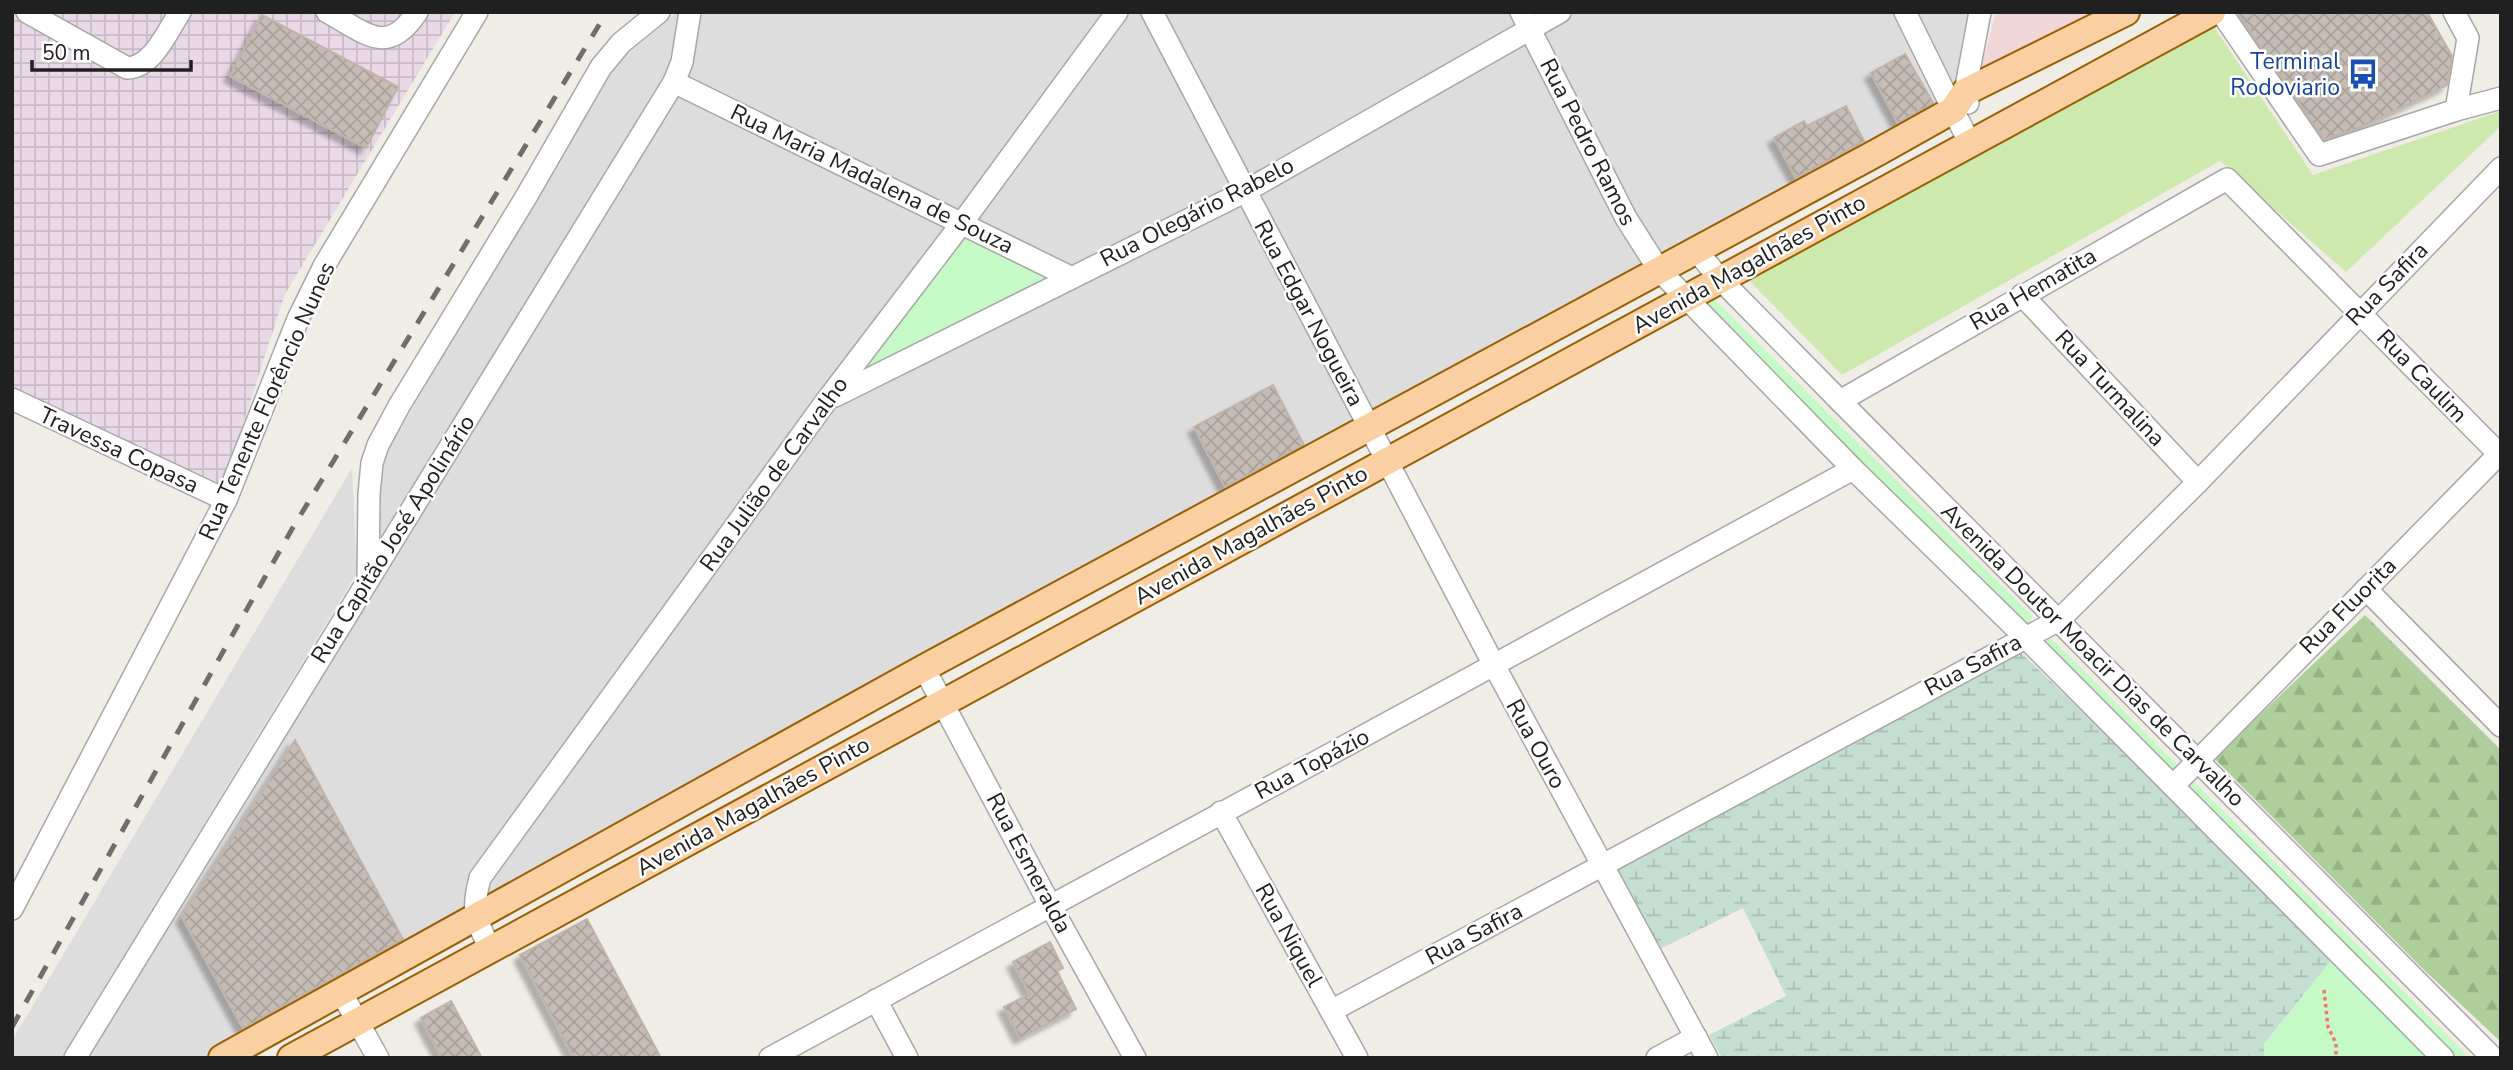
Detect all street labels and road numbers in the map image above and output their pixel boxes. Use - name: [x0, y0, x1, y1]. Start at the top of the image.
- street label: Rua Pedro Ramos: [1532, 53, 1644, 231]
- street label: Rua Maria Madalena de Souza: [725, 97, 1019, 261]
- street label: Rua Olegário Rabelo: [1095, 150, 1299, 274]
- street label: Avenida Magalhães Pinto: [1627, 187, 1871, 341]
- street label: Rua Edgar Nogueira: [1247, 214, 1371, 412]
- street label: Rua Safira: [2339, 235, 2435, 333]
- street label: Rua Hematita: [1964, 240, 2102, 338]
- street label: Rua Tenente Florêncio Nunes: [192, 257, 342, 545]
- street label: Rua Turmalina: [2048, 323, 2172, 453]
- street label: Rua Caulim: [2370, 323, 2474, 429]
- street label: Rua Julião de Carvalho: [693, 370, 855, 578]
- street label: Travessa Copasa: [34, 399, 204, 501]
- street label: Rua Capitão José Apolinário: [304, 409, 482, 669]
- street label: Avenida Magalhães Pinto: [1129, 458, 1373, 612]
- street label: Avenida Doutor Moacir Dias de Carvalho: [1934, 496, 2252, 814]
- street label: Rua Fluorita: [2293, 551, 2403, 661]
- street label: Rua Safira: [1919, 626, 2027, 704]
- street label: Rua Ouro: [1499, 694, 1573, 794]
- street label: Rua Topázio: [1249, 721, 1375, 807]
- street label: Avenida Magalhães Pinto: [631, 729, 875, 883]
- street label: Rua Esmeralda: [979, 787, 1079, 939]
- street label: Rua Niquel: [1248, 878, 1330, 993]
- street label: Rua Safira: [1420, 895, 1528, 973]

